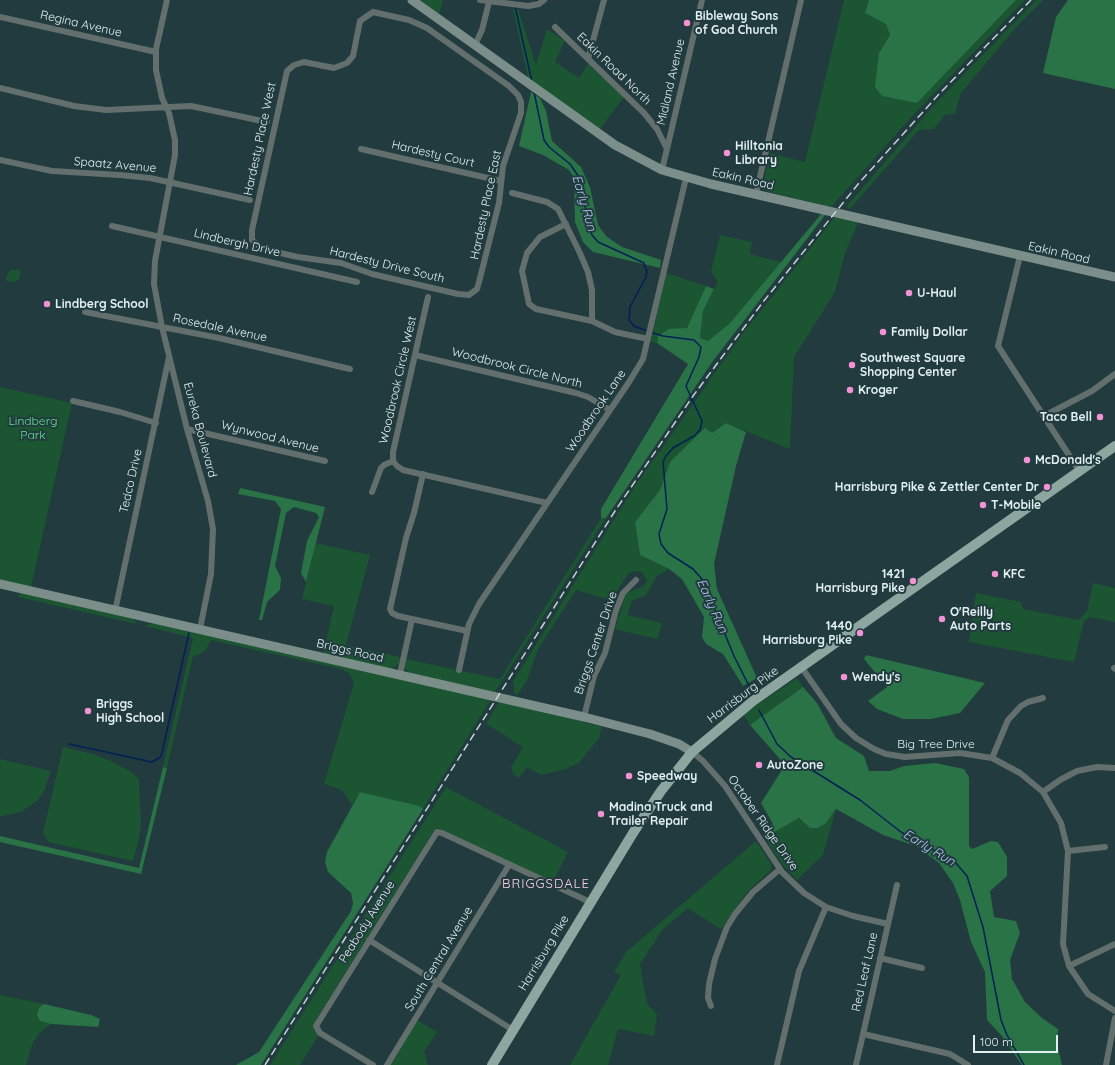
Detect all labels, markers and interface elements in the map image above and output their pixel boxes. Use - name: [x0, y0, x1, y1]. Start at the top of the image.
- street label: Regina Avenue: [39, 8, 123, 40]
- place label: Bibleway Sons of God Church: [695, 9, 778, 37]
- marker: Bibleway Sons of God Church: [682, 18, 692, 28]
- street label: Eakin Road North: [574, 30, 654, 108]
- street label: Midland Avenue: [654, 37, 688, 127]
- street label: Hardesty Place West: [241, 81, 279, 197]
- street label: Hardesty Court: [390, 137, 476, 171]
- place label: Hilltonia Library: [735, 139, 783, 167]
- marker: Hilltonia Library: [722, 148, 732, 158]
- street label: Hardesty Place East: [467, 149, 505, 261]
- street label: Spaatz Avenue: [73, 154, 157, 176]
- street label: Eakin Road: [711, 165, 775, 193]
- water label: Early Run: [569, 173, 599, 233]
- street label: Lindbergh Drive: [192, 226, 282, 260]
- street label: Eakin Road: [1027, 239, 1091, 267]
- street label: Hardesty Drive South: [328, 244, 446, 286]
- place label: U-Haul: [917, 286, 957, 300]
- marker: U-Haul: [904, 288, 914, 298]
- place label: Lindberg School: [55, 297, 149, 311]
- marker: Lindberg School: [42, 299, 52, 309]
- street label: Rosedale Avenue: [172, 311, 268, 345]
- street label: Woodbrook Circle West: [376, 315, 420, 445]
- place label: Family Dollar: [891, 325, 968, 339]
- marker: Family Dollar: [878, 327, 888, 337]
- street label: Woodbrook Circle North: [450, 345, 584, 391]
- place label: Southwest Square Shopping Center: [860, 351, 965, 379]
- marker: Southwest Square Shopping Center: [847, 360, 857, 370]
- street label: Woodbrook Lane: [563, 367, 629, 455]
- street label: Eureka Boulevard: [180, 381, 220, 479]
- place label: Kroger: [858, 383, 898, 397]
- marker: Kroger: [845, 385, 855, 395]
- place label: Taco Bell: [1040, 410, 1092, 424]
- marker: Taco Bell: [1095, 412, 1105, 422]
- park label: Lindberg Park: [8, 414, 58, 442]
- street label: Wynwood Avenue: [220, 418, 320, 456]
- street label: Tedco Drive: [117, 447, 145, 515]
- place label: McDonald's: [1035, 453, 1101, 467]
- marker: McDonald's: [1022, 455, 1032, 465]
- place label: Harrisburg Pike & Zettler Center Dr: [835, 480, 1039, 494]
- marker: Harrisburg Pike & Zettler Center Dr: [1042, 482, 1052, 492]
- place label: T-Mobile: [991, 498, 1041, 512]
- marker: T-Mobile: [978, 500, 988, 510]
- place label: 1421 Harrisburg Pike: [815, 567, 905, 595]
- place label: KFC: [1003, 567, 1025, 581]
- marker: KFC: [990, 569, 1000, 579]
- marker: 1421 Harrisburg Pike: [908, 576, 918, 586]
- water label: Early Run: [693, 577, 731, 635]
- street label: Briggs Center Drive: [572, 590, 620, 696]
- place label: O'Reilly Auto Parts: [950, 605, 1011, 633]
- marker: O'Reilly Auto Parts: [937, 614, 947, 624]
- place label: 1440 Harrisburg Pike: [762, 619, 852, 647]
- marker: 1440 Harrisburg Pike: [855, 628, 865, 638]
- street label: Briggs Road: [315, 636, 385, 666]
- street label: Harrisburg Pike: [705, 664, 781, 726]
- place label: Wendy's: [852, 670, 900, 684]
- marker: Wendy's: [839, 672, 849, 682]
- place label: Briggs High School: [96, 697, 164, 725]
- marker: Briggs High School: [83, 706, 93, 716]
- street label: Big Tree Drive: [897, 737, 975, 751]
- place label: AutoZone: [767, 758, 823, 772]
- marker: AutoZone: [754, 760, 764, 770]
- place label: Speedway: [637, 769, 697, 783]
- marker: Speedway: [624, 771, 634, 781]
- street label: October Ridge Drive: [725, 773, 801, 873]
- place label: Madina Truck and Trailer Repair: [609, 800, 712, 828]
- marker: Madina Truck and Trailer Repair: [596, 809, 606, 819]
- water label: Early Run: [900, 827, 958, 869]
- district label: BRIGGSDALE: [502, 876, 590, 892]
- street label: Peabody Avenue: [336, 878, 398, 966]
- street label: South Central Avenue: [402, 904, 476, 1014]
- street label: Harrisburg Pike: [516, 913, 572, 993]
- street label: Red Leaf Lane: [849, 931, 881, 1013]
- scale bar: [975, 1027, 1060, 1053]
- text: 100 m: [980, 1034, 1013, 1049]

